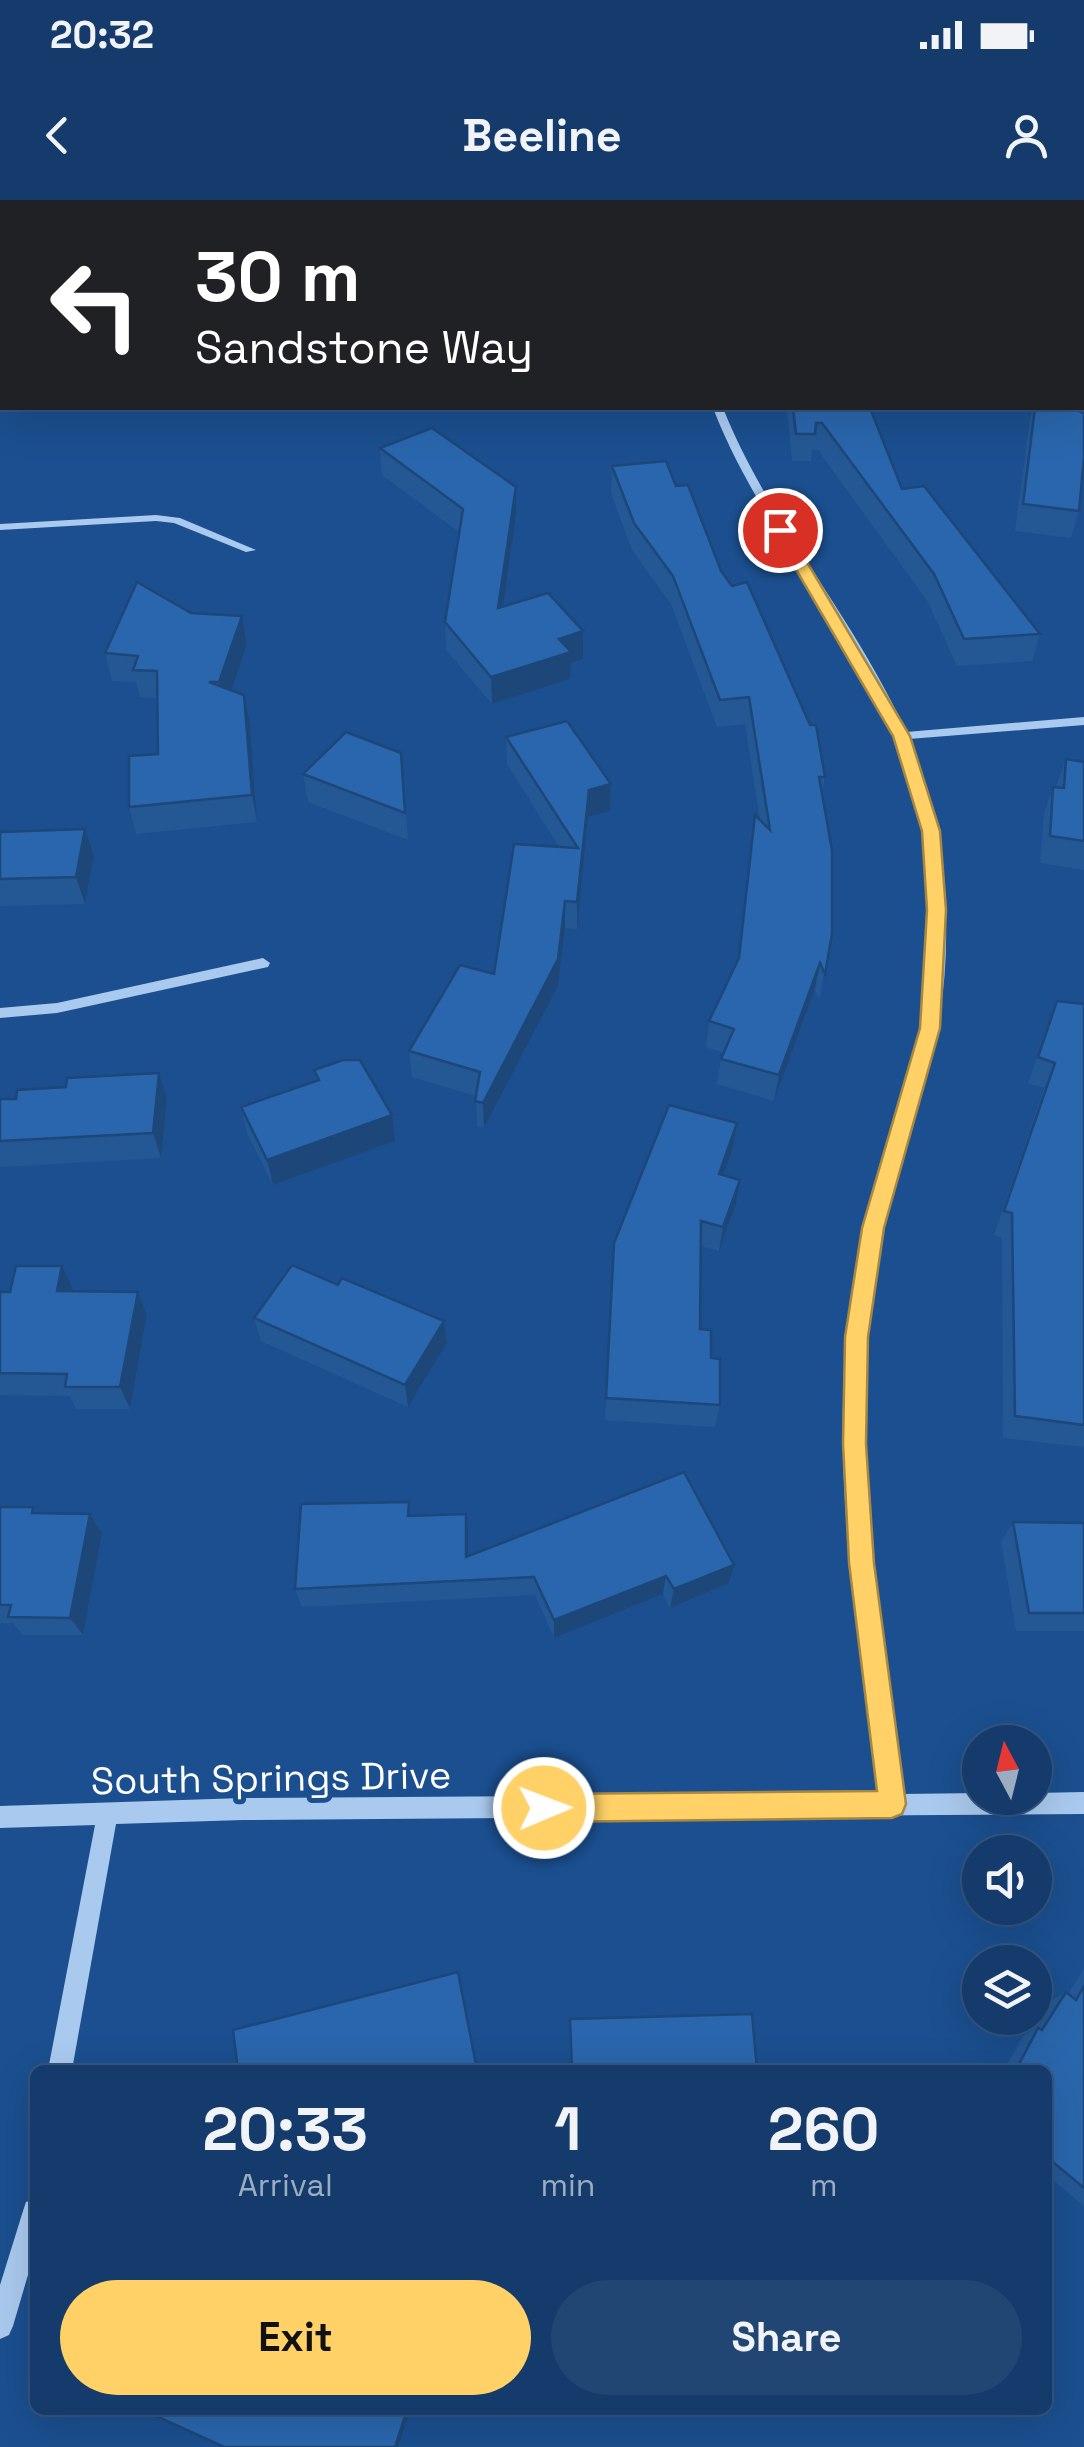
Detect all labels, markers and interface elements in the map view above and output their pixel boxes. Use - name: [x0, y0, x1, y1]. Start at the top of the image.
- text: 20:32: [50, 11, 154, 59]
- text: Beeline: [462, 107, 622, 164]
- icon: back: [30, 108, 85, 163]
- icon: person: [999, 108, 1054, 163]
- text: 30 m: [195, 232, 360, 321]
- icon: left: [30, 240, 160, 370]
- text: Sandstone Way: [195, 319, 533, 376]
- pin: [738, 488, 823, 573]
- icon: arrive: [753, 503, 808, 558]
- north arrow: [962, 1725, 1052, 1815]
- map controls: [962, 1725, 1052, 2035]
- street label: South Springs Drive: [90, 1751, 452, 1805]
- position arrow: [492, 1756, 596, 1860]
- button: sound: [962, 1835, 1052, 1925]
- button: layers: [962, 1945, 1052, 2035]
- text: 20:33: [203, 2091, 368, 2168]
- text: 1: [554, 2091, 581, 2168]
- text: 260: [768, 2091, 879, 2168]
- text: Arrival: [238, 2165, 333, 2205]
- text: min: [540, 2165, 595, 2205]
- text: m: [810, 2165, 837, 2205]
- button: Exit: [60, 2280, 531, 2395]
- button: Share: [551, 2280, 1022, 2395]

